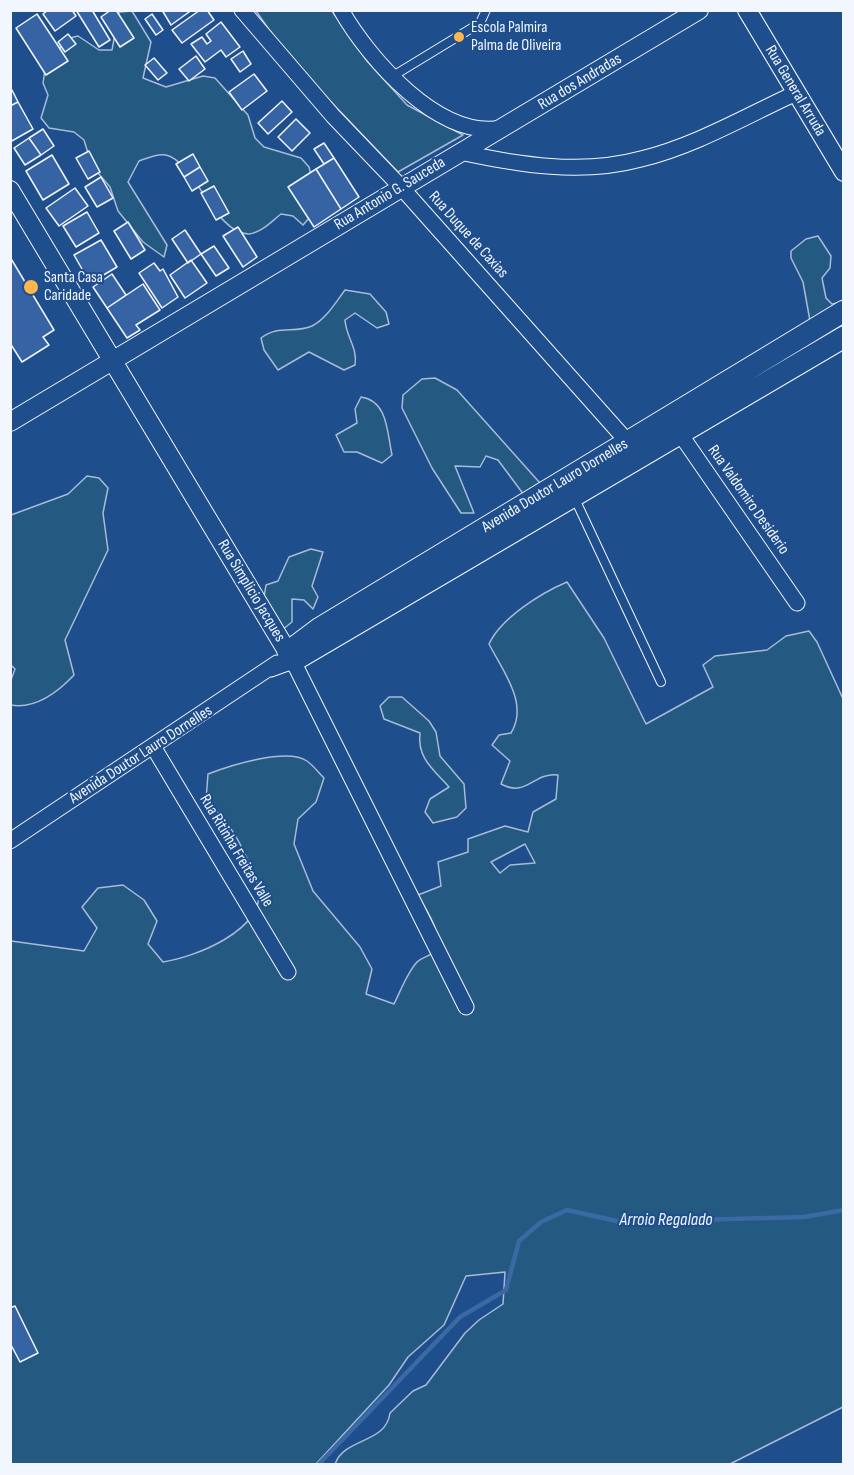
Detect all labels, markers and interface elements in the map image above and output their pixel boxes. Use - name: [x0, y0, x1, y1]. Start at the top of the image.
- place label: Escola Palmira Palma de Oliveira: [471, 18, 561, 56]
- marker: Escola Palmira Palma de Oliveira: [452, 30, 466, 44]
- street label: Rua General Arruda: [760, 42, 830, 140]
- street label: Rua dos Andradas: [535, 50, 625, 114]
- street label: Rua Antonio G. Sauceda: [331, 153, 449, 235]
- street label: Rua Duque de Caxias: [424, 188, 512, 282]
- place label: Santa Casa Caridade: [44, 268, 103, 306]
- marker: Santa Casa Caridade: [22, 278, 40, 296]
- street label: Avenida Doutor Lauro Dornelles: [479, 435, 631, 537]
- street label: Rua Valdomiro Desiderio: [703, 442, 793, 558]
- street label: Rua Simplicio Jacques: [213, 536, 289, 646]
- street label: Avenida Doutor Lauro Dornelles: [66, 702, 216, 808]
- street label: Rua Ritinha Freitas Valle: [195, 791, 277, 911]
- water label: Arroio Regalado: [619, 1209, 713, 1231]

